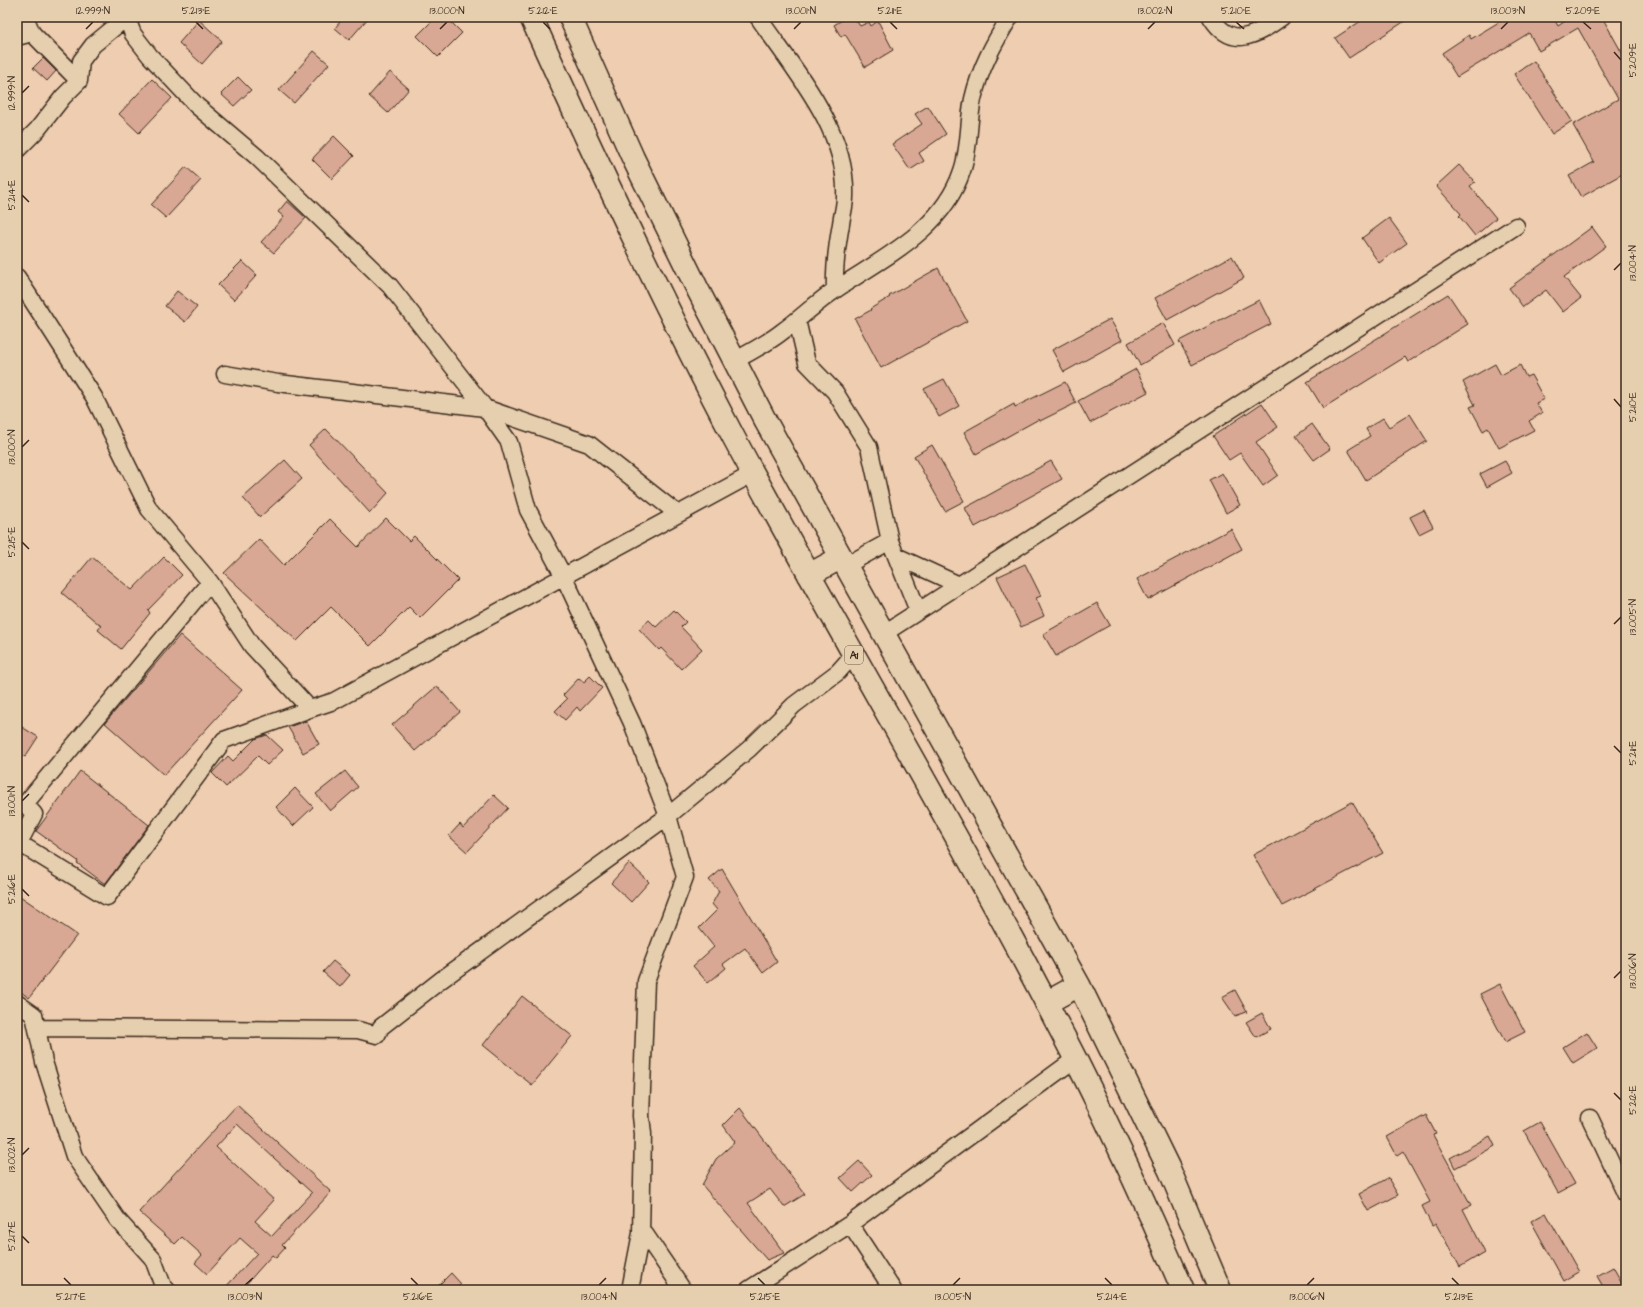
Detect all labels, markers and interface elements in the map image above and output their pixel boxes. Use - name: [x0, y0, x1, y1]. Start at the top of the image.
- text: 12.999°N: [76, 4, 110, 18]
- text: 5.213°E: [182, 4, 210, 18]
- text: 13.000°N: [429, 4, 465, 18]
- text: 5.212°E: [528, 4, 558, 18]
- text: 13.001°N: [786, 4, 816, 18]
- text: 5.211°E: [878, 4, 903, 18]
- text: 13.002°N: [1138, 4, 1172, 18]
- text: 5.210°E: [1221, 4, 1251, 18]
- text: 13.003°N: [1491, 4, 1525, 18]
- text: 5.209°E: [1566, 4, 1600, 18]
- text: 5.209°E: [1626, 43, 1640, 77]
- text: 12.999°N: [5, 76, 19, 110]
- text: 5.214°E: [5, 180, 19, 210]
- text: 13.004°N: [1626, 245, 1640, 281]
- text: 5.210°E: [1626, 392, 1640, 422]
- text: 13.000°N: [5, 429, 19, 465]
- text: 5.215°E: [5, 527, 19, 557]
- text: 13.005°N: [1626, 599, 1640, 635]
- road number: A1: [845, 646, 863, 664]
- text: 5.211°E: [1626, 740, 1640, 765]
- text: 13.001°N: [5, 786, 19, 816]
- text: 5.216°E: [5, 874, 19, 904]
- text: 13.006°N: [1626, 953, 1640, 989]
- text: 5.212°E: [1626, 1085, 1640, 1115]
- text: 13.002°N: [5, 1138, 19, 1172]
- text: 5.217°E: [5, 1221, 19, 1251]
- text: 5.217°E: [56, 1290, 86, 1304]
- text: 13.003°N: [228, 1290, 262, 1304]
- text: 5.216°E: [403, 1290, 433, 1304]
- text: 13.004°N: [581, 1290, 617, 1304]
- text: 5.215°E: [750, 1290, 780, 1304]
- text: 13.005°N: [935, 1290, 971, 1304]
- text: 5.214°E: [1097, 1290, 1127, 1304]
- text: 13.006°N: [1289, 1290, 1325, 1304]
- text: 5.213°E: [1445, 1290, 1473, 1304]

